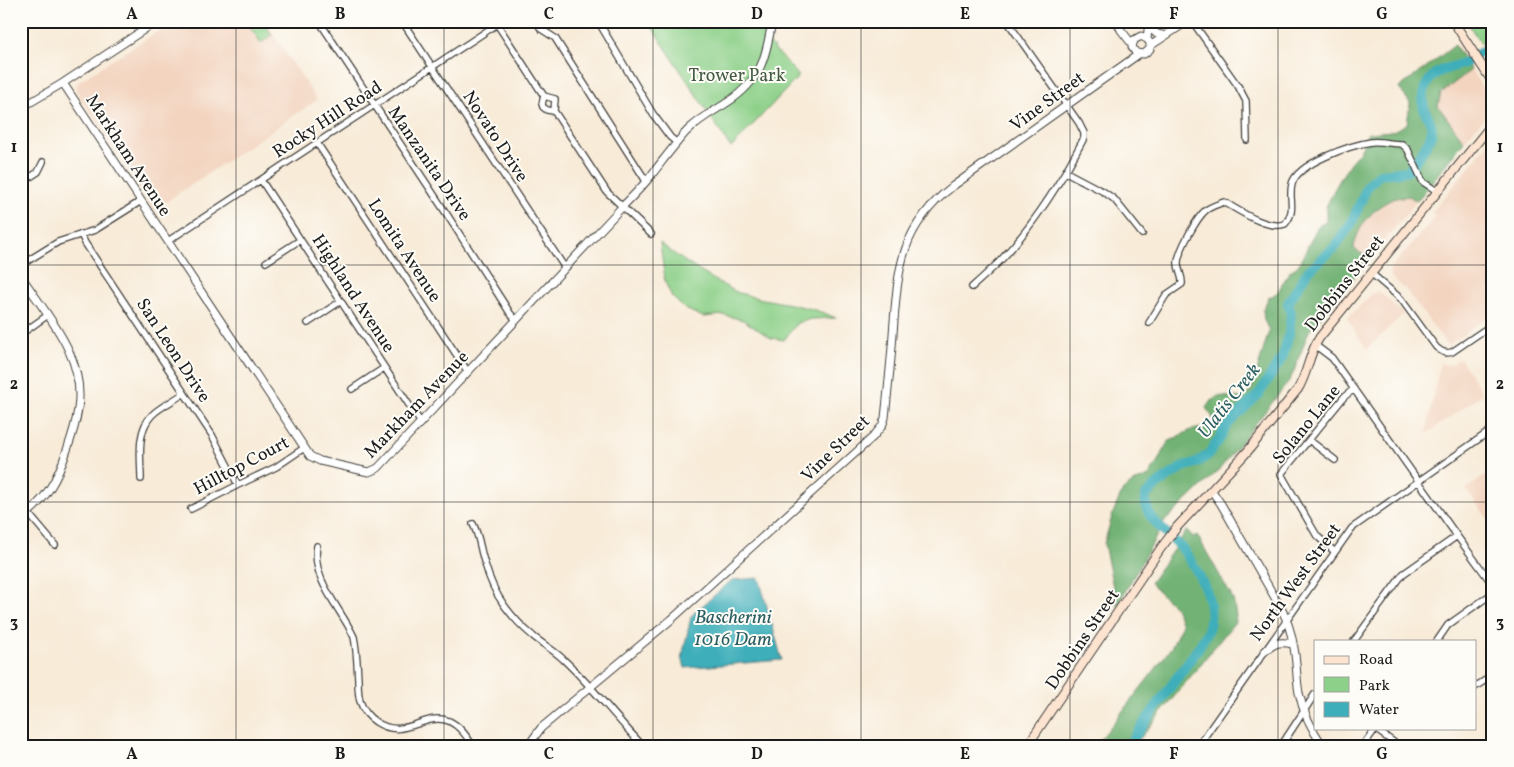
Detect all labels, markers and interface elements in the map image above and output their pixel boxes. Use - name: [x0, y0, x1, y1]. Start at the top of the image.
- text: A: [126, 4, 138, 26]
- text: B: [335, 4, 346, 26]
- text: C: [544, 4, 554, 26]
- text: D: [751, 4, 763, 26]
- text: E: [960, 4, 970, 26]
- text: F: [1169, 4, 1179, 26]
- text: G: [1376, 4, 1388, 26]
- park label: Trower Park: [689, 64, 786, 89]
- street label: Vine Street: [1005, 67, 1090, 138]
- street label: Rocky Hill Road: [268, 76, 387, 165]
- street label: Novato Drive: [456, 86, 534, 187]
- street label: Markham Avenue: [79, 90, 177, 222]
- street label: Manzanita Drive: [381, 102, 476, 226]
- text: 1: [11, 137, 17, 159]
- text: 1: [1497, 137, 1503, 159]
- street label: Lomita Avenue: [361, 194, 447, 307]
- street label: Highland Avenue: [305, 230, 400, 358]
- street label: Dobbins Street: [1299, 230, 1391, 338]
- street label: San Leon Drive: [130, 294, 216, 408]
- street label: Markham Avenue: [359, 346, 475, 465]
- water label: Ulatis Creek: [1192, 358, 1267, 444]
- text: 2: [10, 374, 18, 396]
- text: 2: [1496, 374, 1504, 396]
- street label: Solano Lane: [1267, 380, 1347, 470]
- street label: Vine Street: [796, 410, 876, 488]
- street label: Hilltop Court: [190, 431, 294, 502]
- street label: North West Street: [1245, 519, 1348, 647]
- street label: Dobbins Street: [1040, 584, 1126, 695]
- water label: Bascherini 1016 Dam: [694, 605, 772, 653]
- text: 3: [10, 612, 18, 634]
- text: 3: [1496, 612, 1504, 634]
- legend: [1314, 640, 1476, 730]
- text: Road: [1359, 650, 1393, 671]
- text: Park: [1359, 676, 1390, 697]
- text: Water: [1359, 700, 1399, 721]
- text: A: [126, 744, 138, 766]
- text: B: [335, 744, 346, 766]
- text: C: [544, 744, 554, 766]
- text: D: [751, 744, 763, 766]
- text: E: [960, 744, 970, 766]
- text: F: [1169, 744, 1179, 766]
- text: G: [1376, 744, 1388, 766]

